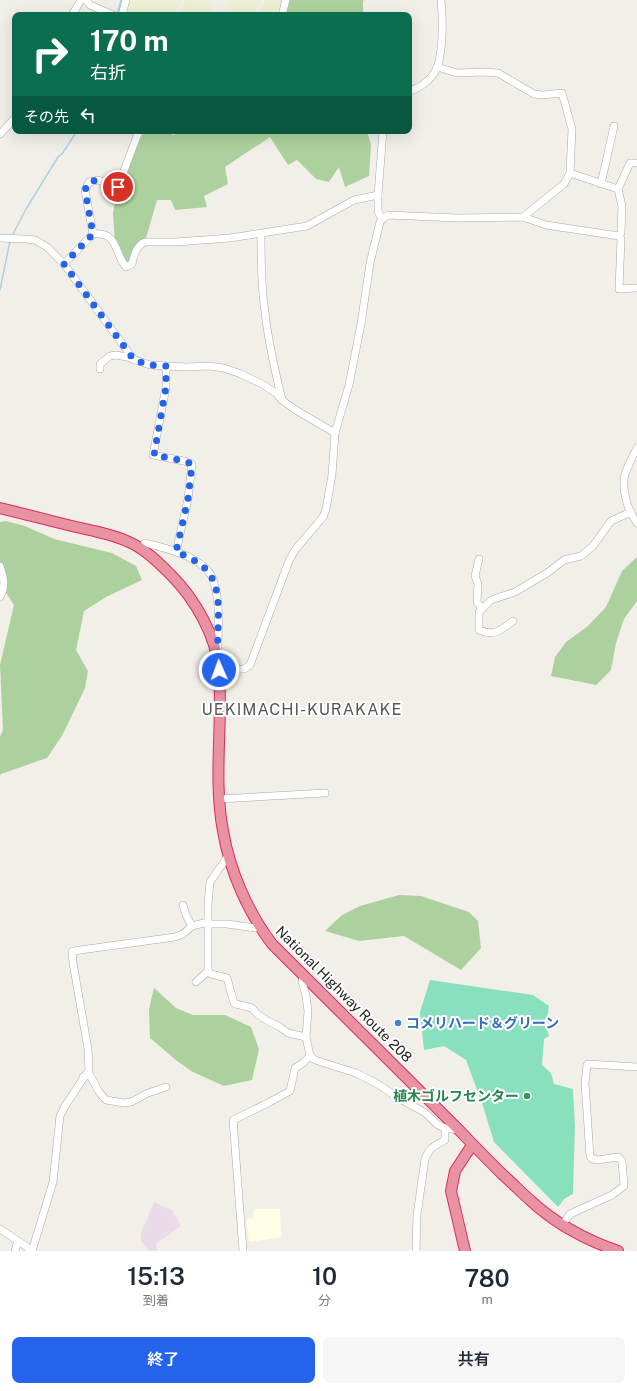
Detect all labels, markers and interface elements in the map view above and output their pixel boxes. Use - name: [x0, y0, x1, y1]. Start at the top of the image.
- text: 170 m: [90, 24, 169, 57]
- icon: right: [24, 28, 76, 80]
- text: 右折: [90, 62, 126, 83]
- icon: left: [77, 104, 99, 126]
- text: その先: [24, 108, 69, 125]
- pin: [101, 170, 135, 204]
- icon: arrive: [107, 176, 129, 198]
- position arrow: [198, 649, 240, 691]
- district label: UEKIMACHI-KURAKAKE: [202, 700, 402, 719]
- street label: National Highway Route 208: [273, 923, 415, 1065]
- place label: コメリハード＆グリーン: [406, 1015, 559, 1031]
- marker: コメリハード＆グリーン: [393, 1018, 403, 1028]
- place label: 植木ゴルフセンター: [393, 1088, 519, 1104]
- marker: 植木ゴルフセンター: [522, 1091, 532, 1101]
- text: 15:13: [127, 1262, 185, 1290]
- text: 10: [312, 1262, 337, 1290]
- text: 780: [464, 1264, 510, 1292]
- text: m: [481, 1292, 493, 1307]
- text: 到着: [143, 1293, 169, 1308]
- text: 分: [318, 1293, 331, 1308]
- button: 終了: [12, 1337, 315, 1383]
- button: 共有: [323, 1337, 625, 1383]

